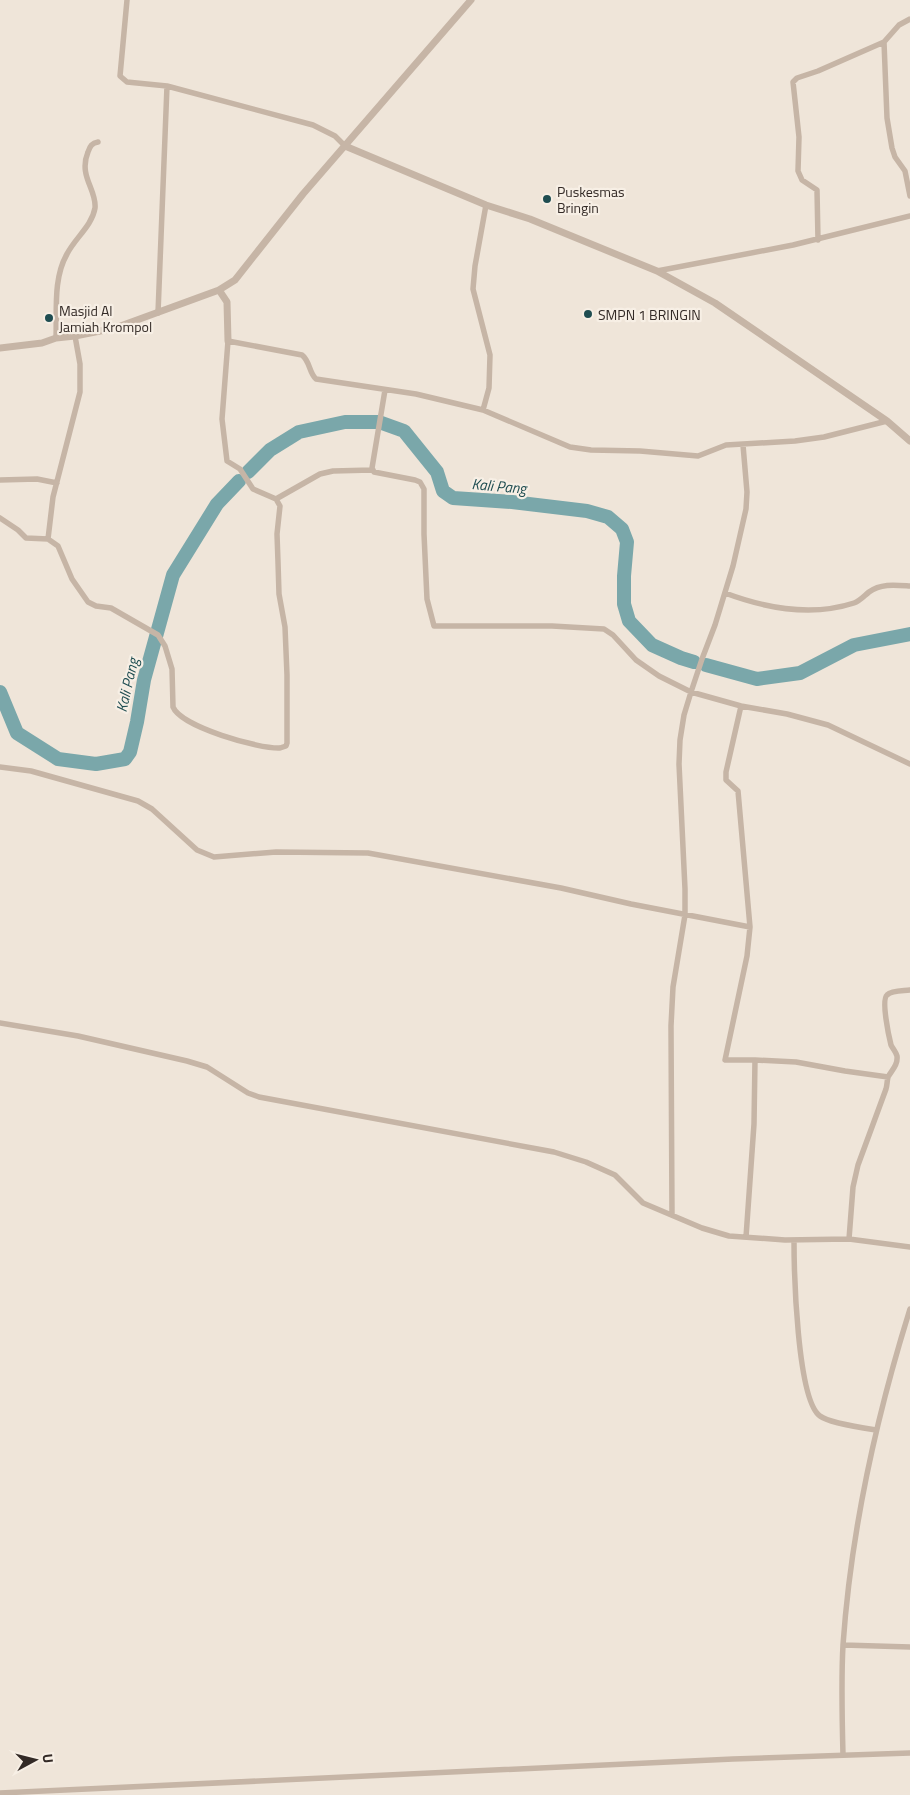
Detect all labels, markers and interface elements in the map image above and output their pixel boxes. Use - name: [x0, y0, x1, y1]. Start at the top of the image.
- place label: Puskesmas Bringin: [557, 181, 625, 218]
- marker: Puskesmas Bringin: [541, 193, 553, 205]
- place label: Masjid Al Jamiah Krompol: [59, 300, 152, 337]
- place label: SMPN 1 BRINGIN: [598, 304, 701, 325]
- marker: SMPN 1 BRINGIN: [582, 308, 594, 320]
- marker: Masjid Al Jamiah Krompol: [43, 312, 55, 324]
- water label: Kali Pang: [471, 472, 529, 500]
- water label: Kali Pang: [110, 654, 145, 714]
- north arrow: [10, 1735, 60, 1785]
- text: U: [37, 1753, 59, 1764]

